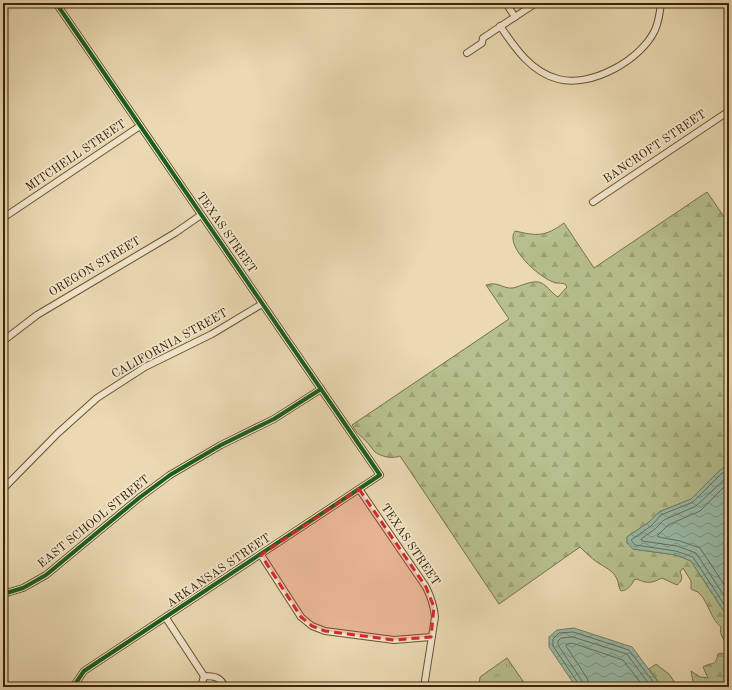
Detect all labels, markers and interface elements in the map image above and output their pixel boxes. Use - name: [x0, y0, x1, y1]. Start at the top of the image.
- street label: BANCROFT STREET: [601, 108, 709, 186]
- street label: MITCHELL STREET: [24, 118, 128, 194]
- street label: TEXAS STREET: [194, 190, 258, 276]
- street label: OREGON STREET: [47, 235, 143, 299]
- street label: CALIFORNIA STREET: [110, 307, 230, 381]
- street label: EAST SCHOOL STREET: [36, 473, 152, 571]
- street label: TEXAS STREET: [378, 502, 442, 588]
- street label: ARKANSAS STREET: [165, 532, 273, 610]

